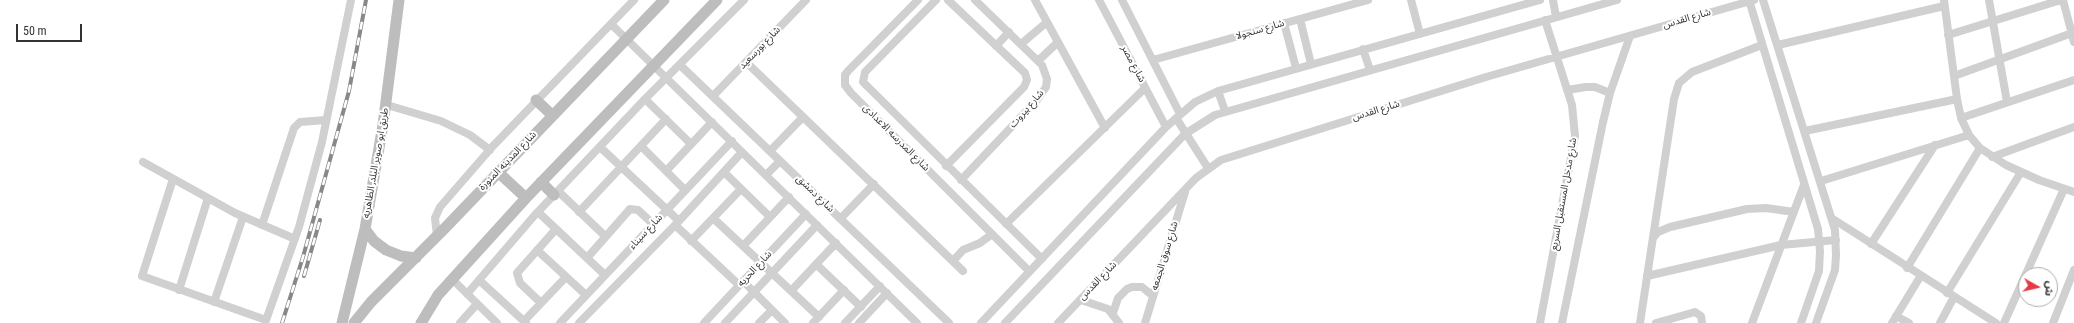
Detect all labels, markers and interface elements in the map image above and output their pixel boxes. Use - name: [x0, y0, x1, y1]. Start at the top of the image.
- street label: شارع القدس: [1662, 6, 1712, 32]
- scale bar: [18, 16, 84, 42]
- street label: شارع سنجولا: [1234, 17, 1286, 43]
- text: 50 m: [23, 24, 47, 38]
- street label: شارع بورسعيد: [737, 24, 783, 72]
- street label: شارع مصر: [1118, 43, 1148, 85]
- street label: شارع بيروت: [1007, 87, 1047, 131]
- street label: شارع القدس: [1351, 98, 1401, 124]
- street label: شارع المدرسه الاعدادى: [860, 102, 932, 174]
- street label: طريق ابو صوير البلد, الظاهريه: [360, 107, 392, 219]
- street label: شارع المدينه المنورة: [477, 129, 539, 193]
- street label: شارع مدخل المستقبل السريع: [1548, 137, 1580, 251]
- street label: شارع دمشق: [793, 173, 837, 215]
- street label: شارع سيناء: [627, 212, 665, 252]
- street label: شارع سوق الجمعه: [1149, 220, 1181, 292]
- street label: شارع الحريه: [735, 249, 775, 289]
- street label: شارع القدس: [1077, 259, 1119, 303]
- north arrow: [2018, 267, 2058, 307]
- text: ش: [2042, 280, 2057, 297]

